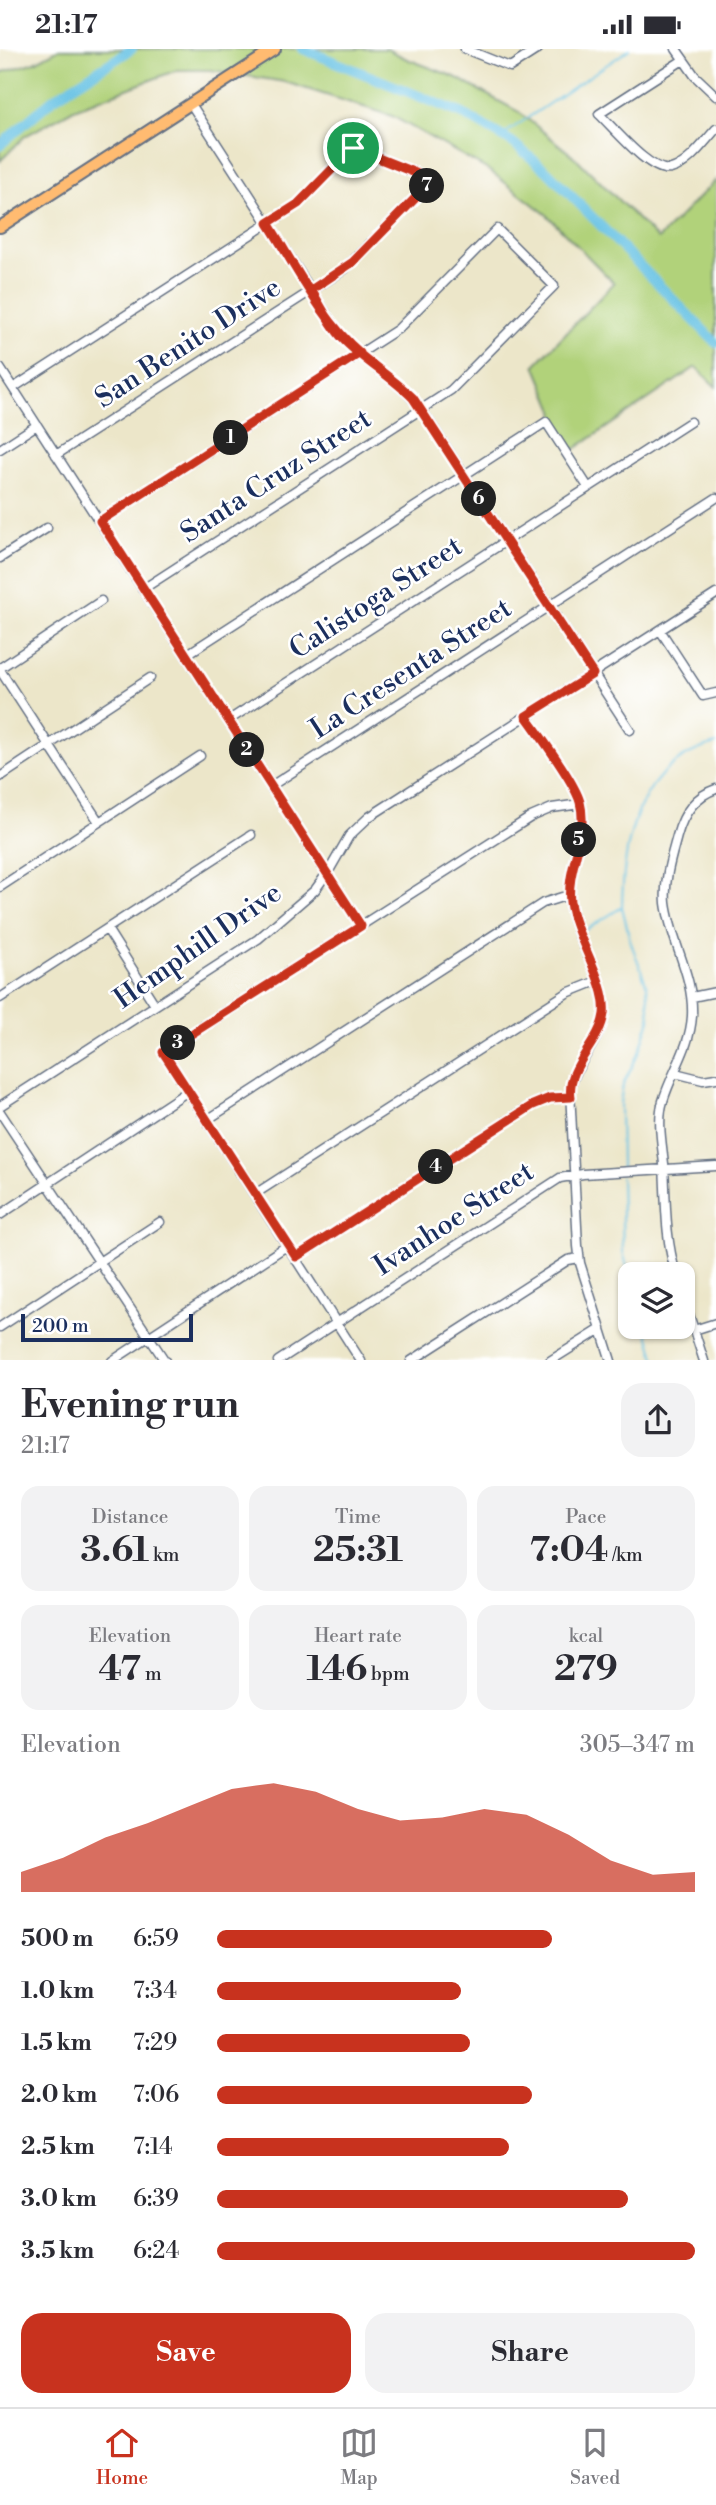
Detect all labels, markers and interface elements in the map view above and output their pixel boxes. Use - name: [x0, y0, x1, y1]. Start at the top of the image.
- text: 21:17: [35, 9, 98, 41]
- pin: [323, 118, 383, 178]
- icon: arrive: [334, 129, 372, 167]
- pin: 7: [410, 169, 444, 203]
- text: 7: [421, 173, 432, 197]
- street label: San Benito Drive: [89, 270, 287, 416]
- street label: Santa Cruz Street: [174, 401, 378, 551]
- pin: 1: [214, 421, 248, 455]
- text: 1: [226, 425, 235, 449]
- pin: 6: [462, 482, 496, 517]
- text: 6: [473, 486, 484, 510]
- street label: Calistoga Street: [283, 529, 469, 667]
- street label: La Cresenta Street: [304, 591, 518, 747]
- pin: 2: [230, 733, 264, 767]
- text: 2: [241, 737, 252, 761]
- pin: 5: [562, 823, 596, 857]
- text: 5: [573, 827, 584, 851]
- street label: Hemphill Drive: [107, 875, 289, 1017]
- pin: 3: [160, 1025, 196, 1061]
- text: 3: [172, 1030, 183, 1054]
- pin: 4: [418, 1149, 453, 1185]
- street label: Ivanhoe Street: [367, 1154, 541, 1284]
- text: 4: [429, 1154, 442, 1178]
- map controls: [618, 1262, 695, 1339]
- button: layers: [618, 1262, 695, 1339]
- scale bar: [21, 1311, 192, 1343]
- text: 200 m: [32, 1314, 89, 1338]
- text: Evening run: [21, 1382, 239, 1429]
- button: share: [621, 1383, 695, 1457]
- text: 21:17: [21, 1432, 70, 1460]
- text: Distance: [92, 1505, 168, 1529]
- text: Time: [335, 1505, 381, 1529]
- text: Pace: [566, 1505, 606, 1529]
- text: 3.61: [80, 1529, 149, 1572]
- text: 25:31: [313, 1529, 403, 1572]
- text: 7:04: [529, 1529, 608, 1572]
- text: km: [149, 1543, 180, 1567]
- text: /km: [608, 1543, 643, 1567]
- text: Elevation: [89, 1624, 171, 1648]
- text: Heart rate: [314, 1624, 402, 1648]
- text: kcal: [569, 1624, 603, 1648]
- text: 47: [98, 1648, 141, 1691]
- text: 146: [306, 1648, 367, 1691]
- text: 279: [554, 1648, 618, 1691]
- text: m: [141, 1662, 162, 1686]
- text: bpm: [367, 1662, 410, 1686]
- text: Elevation: [21, 1731, 121, 1759]
- text: 305–347 m: [580, 1731, 695, 1759]
- text: 500 m: [21, 1925, 93, 1953]
- text: 6:59: [133, 1925, 179, 1953]
- text: 1.0 km: [21, 1977, 94, 2005]
- text: 7:34: [133, 1977, 177, 2005]
- text: 1.5 km: [21, 2029, 92, 2057]
- text: 7:29: [133, 2029, 177, 2057]
- text: 2.0 km: [21, 2081, 97, 2109]
- text: 7:06: [133, 2081, 179, 2109]
- text: 2.5 km: [21, 2133, 95, 2161]
- text: 7:14: [133, 2133, 173, 2161]
- text: 3.0 km: [21, 2185, 97, 2213]
- text: 6:39: [133, 2185, 179, 2213]
- text: 3.5 km: [21, 2237, 94, 2265]
- text: 6:24: [133, 2237, 179, 2265]
- button: Save: [21, 2313, 351, 2393]
- button: Share: [365, 2313, 695, 2393]
- tab: Home: [96, 2424, 148, 2490]
- tab: Map: [340, 2424, 378, 2490]
- tab: Saved: [570, 2424, 620, 2490]

